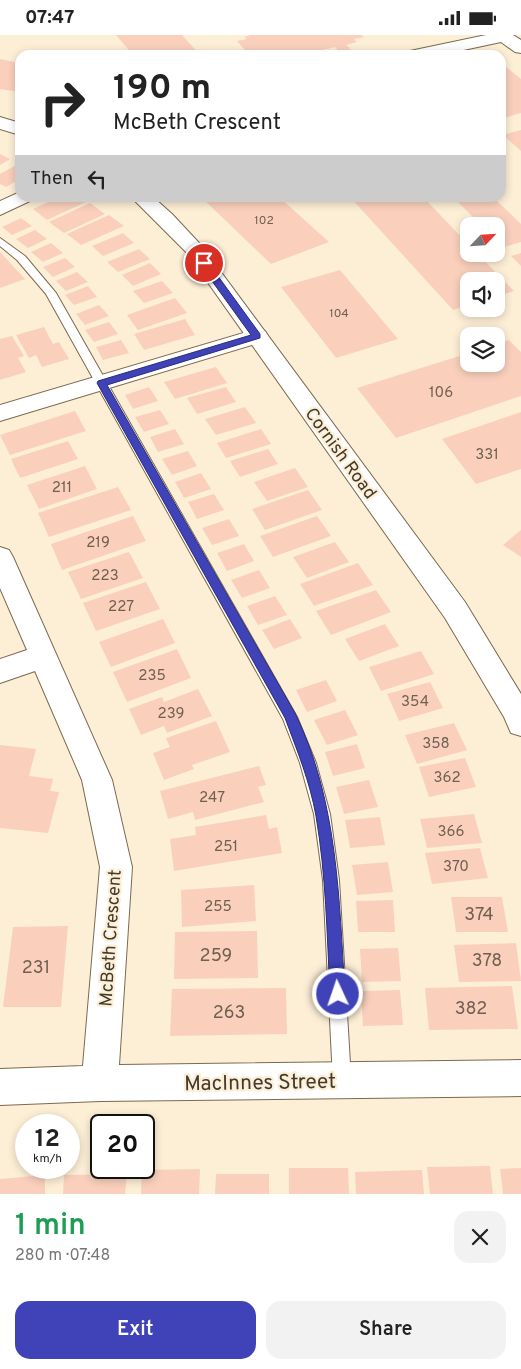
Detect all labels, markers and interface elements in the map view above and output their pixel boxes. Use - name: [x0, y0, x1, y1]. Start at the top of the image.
- text: 07:47: [25, 6, 74, 30]
- text: 190 m: [113, 67, 211, 111]
- icon: right: [30, 70, 95, 135]
- text: McBeth Crescent: [113, 110, 281, 137]
- icon: left: [83, 165, 111, 193]
- text: Then: [30, 167, 73, 191]
- house number: 102: [254, 213, 274, 229]
- north arrow: [460, 217, 505, 263]
- map controls: [460, 217, 505, 372]
- pin: [183, 242, 225, 284]
- icon: arrive: [190, 249, 218, 277]
- button: sound: [460, 272, 505, 317]
- house number: 104: [329, 306, 349, 322]
- button: layers: [460, 327, 505, 372]
- house number: 106: [429, 384, 453, 403]
- street label: Cornish Road: [299, 404, 381, 504]
- house number: 331: [475, 446, 499, 465]
- house number: 211: [52, 479, 72, 498]
- house number: 219: [86, 534, 110, 553]
- house number: 223: [91, 567, 119, 586]
- house number: 227: [108, 598, 134, 617]
- house number: 235: [138, 667, 166, 686]
- house number: 354: [401, 693, 429, 712]
- house number: 239: [158, 705, 184, 724]
- house number: 358: [422, 735, 450, 754]
- house number: 362: [433, 769, 461, 788]
- house number: 247: [199, 789, 225, 808]
- house number: 366: [438, 823, 465, 842]
- house number: 251: [214, 838, 238, 857]
- house number: 370: [443, 858, 469, 877]
- street label: McBeth Crescent: [95, 869, 128, 1007]
- house number: 255: [204, 898, 232, 917]
- house number: 374: [464, 904, 494, 927]
- house number: 259: [200, 945, 232, 968]
- house number: 378: [472, 950, 502, 973]
- house number: 231: [22, 957, 50, 980]
- position arrow: [311, 967, 363, 1019]
- house number: 382: [455, 998, 487, 1021]
- house number: 263: [213, 1002, 245, 1025]
- street label: MacInnes Street: [184, 1069, 336, 1098]
- speed limit sign: 20: [90, 1114, 155, 1179]
- text: 12: [35, 1124, 60, 1156]
- text: km/h: [33, 1151, 62, 1167]
- text: 1 min: [15, 1208, 86, 1245]
- button: close: [454, 1211, 506, 1263]
- text: 280 m · 07:48: [15, 1246, 110, 1266]
- button: Exit: [15, 1301, 256, 1359]
- button: Share: [266, 1301, 506, 1359]

